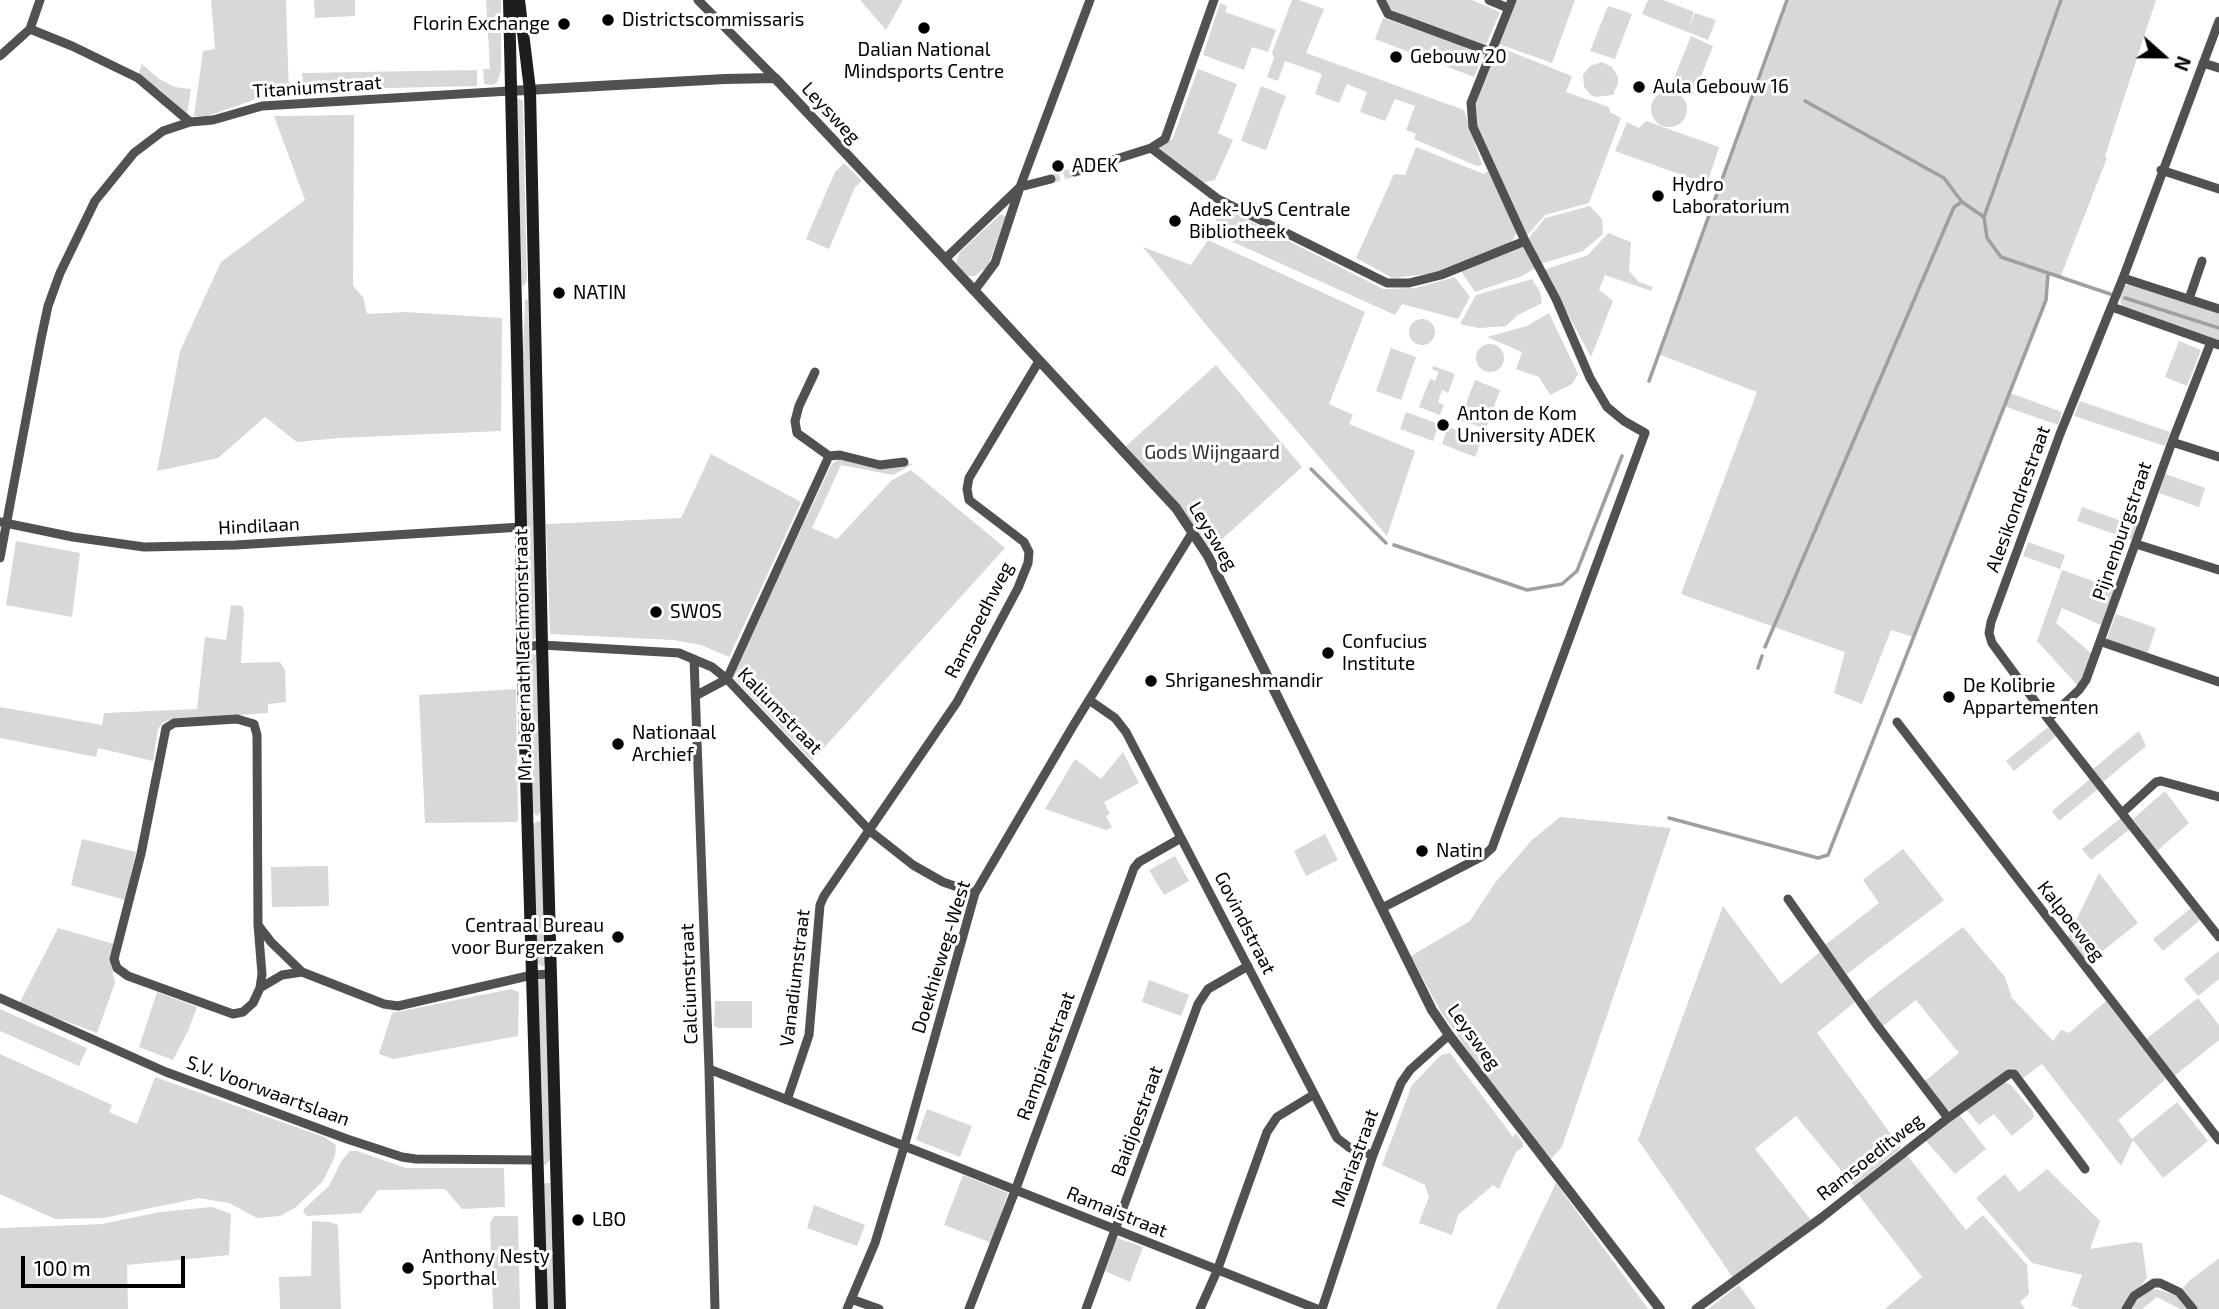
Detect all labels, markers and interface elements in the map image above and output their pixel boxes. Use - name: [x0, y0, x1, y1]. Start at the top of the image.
- place label: Districtscommissaris: [622, 9, 804, 31]
- marker: Districtscommissaris: [600, 12, 616, 28]
- place label: Florin Exchange: [413, 13, 550, 35]
- marker: Florin Exchange: [556, 16, 572, 32]
- marker: Dalian National Mindsports Centre: [916, 20, 932, 36]
- north arrow: [2128, 21, 2198, 91]
- place label: Dalian National Mindsports Centre: [844, 39, 1004, 83]
- place label: Gebouw 20: [1410, 46, 1507, 68]
- marker: Gebouw 20: [1388, 49, 1404, 65]
- text: N: [2170, 53, 2196, 74]
- street label: Titaniumstraat: [252, 71, 382, 103]
- place label: Aula Gebouw 16: [1653, 76, 1789, 98]
- street label: Leysweg: [797, 77, 865, 149]
- marker: Aula Gebouw 16: [1631, 79, 1647, 95]
- place label: ADEK: [1072, 155, 1118, 177]
- marker: ADEK: [1050, 158, 1066, 174]
- place label: Hydro Laboratorium: [1672, 174, 1790, 218]
- marker: Hydro Laboratorium: [1650, 188, 1666, 204]
- place label: Adek-UvS Centrale Bibliotheek: [1189, 199, 1350, 243]
- marker: Adek-UvS Centrale Bibliotheek: [1167, 213, 1183, 229]
- place label: NATIN: [573, 282, 627, 304]
- marker: NATIN: [551, 285, 567, 301]
- place label: Anton de Kom University ADEK: [1457, 403, 1595, 447]
- marker: Anton de Kom University ADEK: [1435, 417, 1451, 433]
- street label: Alesikondrestraat: [1981, 423, 2055, 575]
- park label: Gods Wijngaard: [1144, 442, 1280, 464]
- street label: Pijnenburgstraat: [2088, 459, 2156, 603]
- street label: Leysweg: [1184, 498, 1242, 574]
- street label: Hindilaan: [218, 512, 300, 540]
- street label: Mr. Jagernath Lachmonstraat: [509, 528, 537, 782]
- street label: Ramsoedhweg: [940, 558, 1018, 682]
- place label: SWOS: [670, 601, 722, 623]
- marker: SWOS: [648, 604, 664, 620]
- place label: Confucius Institute: [1342, 631, 1427, 675]
- marker: Confucius Institute: [1320, 645, 1336, 661]
- street label: Kaliumstraat: [733, 663, 827, 759]
- place label: Shriganeshmandir: [1165, 670, 1323, 692]
- marker: Shriganeshmandir: [1143, 673, 1159, 689]
- place label: De Kolibrie Appartementen: [1963, 675, 2099, 719]
- marker: De Kolibrie Appartementen: [1941, 689, 1957, 705]
- place label: Nationaal Archief: [632, 722, 716, 766]
- marker: Nationaal Archief: [610, 736, 626, 752]
- place label: Natin: [1436, 840, 1483, 862]
- marker: Natin: [1414, 843, 1430, 859]
- street label: Govindstraat: [1209, 868, 1281, 978]
- street label: Kalpoeweg: [2033, 876, 2109, 966]
- street label: Doekhieweg-West: [907, 878, 975, 1036]
- street label: Vanadiumstraat: [775, 908, 815, 1048]
- place label: Centraal Bureau voor Burgerzaken: [451, 915, 604, 959]
- street label: Calciumstraat: [675, 923, 703, 1045]
- marker: Centraal Bureau voor Burgerzaken: [610, 929, 626, 945]
- street label: Rampiarestraat: [1012, 989, 1080, 1123]
- street label: Leysweg: [1442, 1000, 1506, 1074]
- street label: S.V. Voorwaartslaan: [183, 1051, 353, 1131]
- street label: Baidjoestraat: [1106, 1063, 1168, 1179]
- street label: Mariastraat: [1327, 1106, 1383, 1210]
- street label: Ramsoeditweg: [1812, 1108, 1928, 1206]
- street label: Ramaistraat: [1063, 1181, 1171, 1243]
- place label: LBO: [592, 1209, 626, 1231]
- marker: LBO: [570, 1212, 586, 1228]
- scale bar: [24, 1242, 189, 1286]
- place label: Anthony Nesty Sporthal: [422, 1246, 550, 1290]
- text: 100 m: [34, 1255, 91, 1280]
- marker: Anthony Nesty Sporthal: [400, 1260, 416, 1276]

